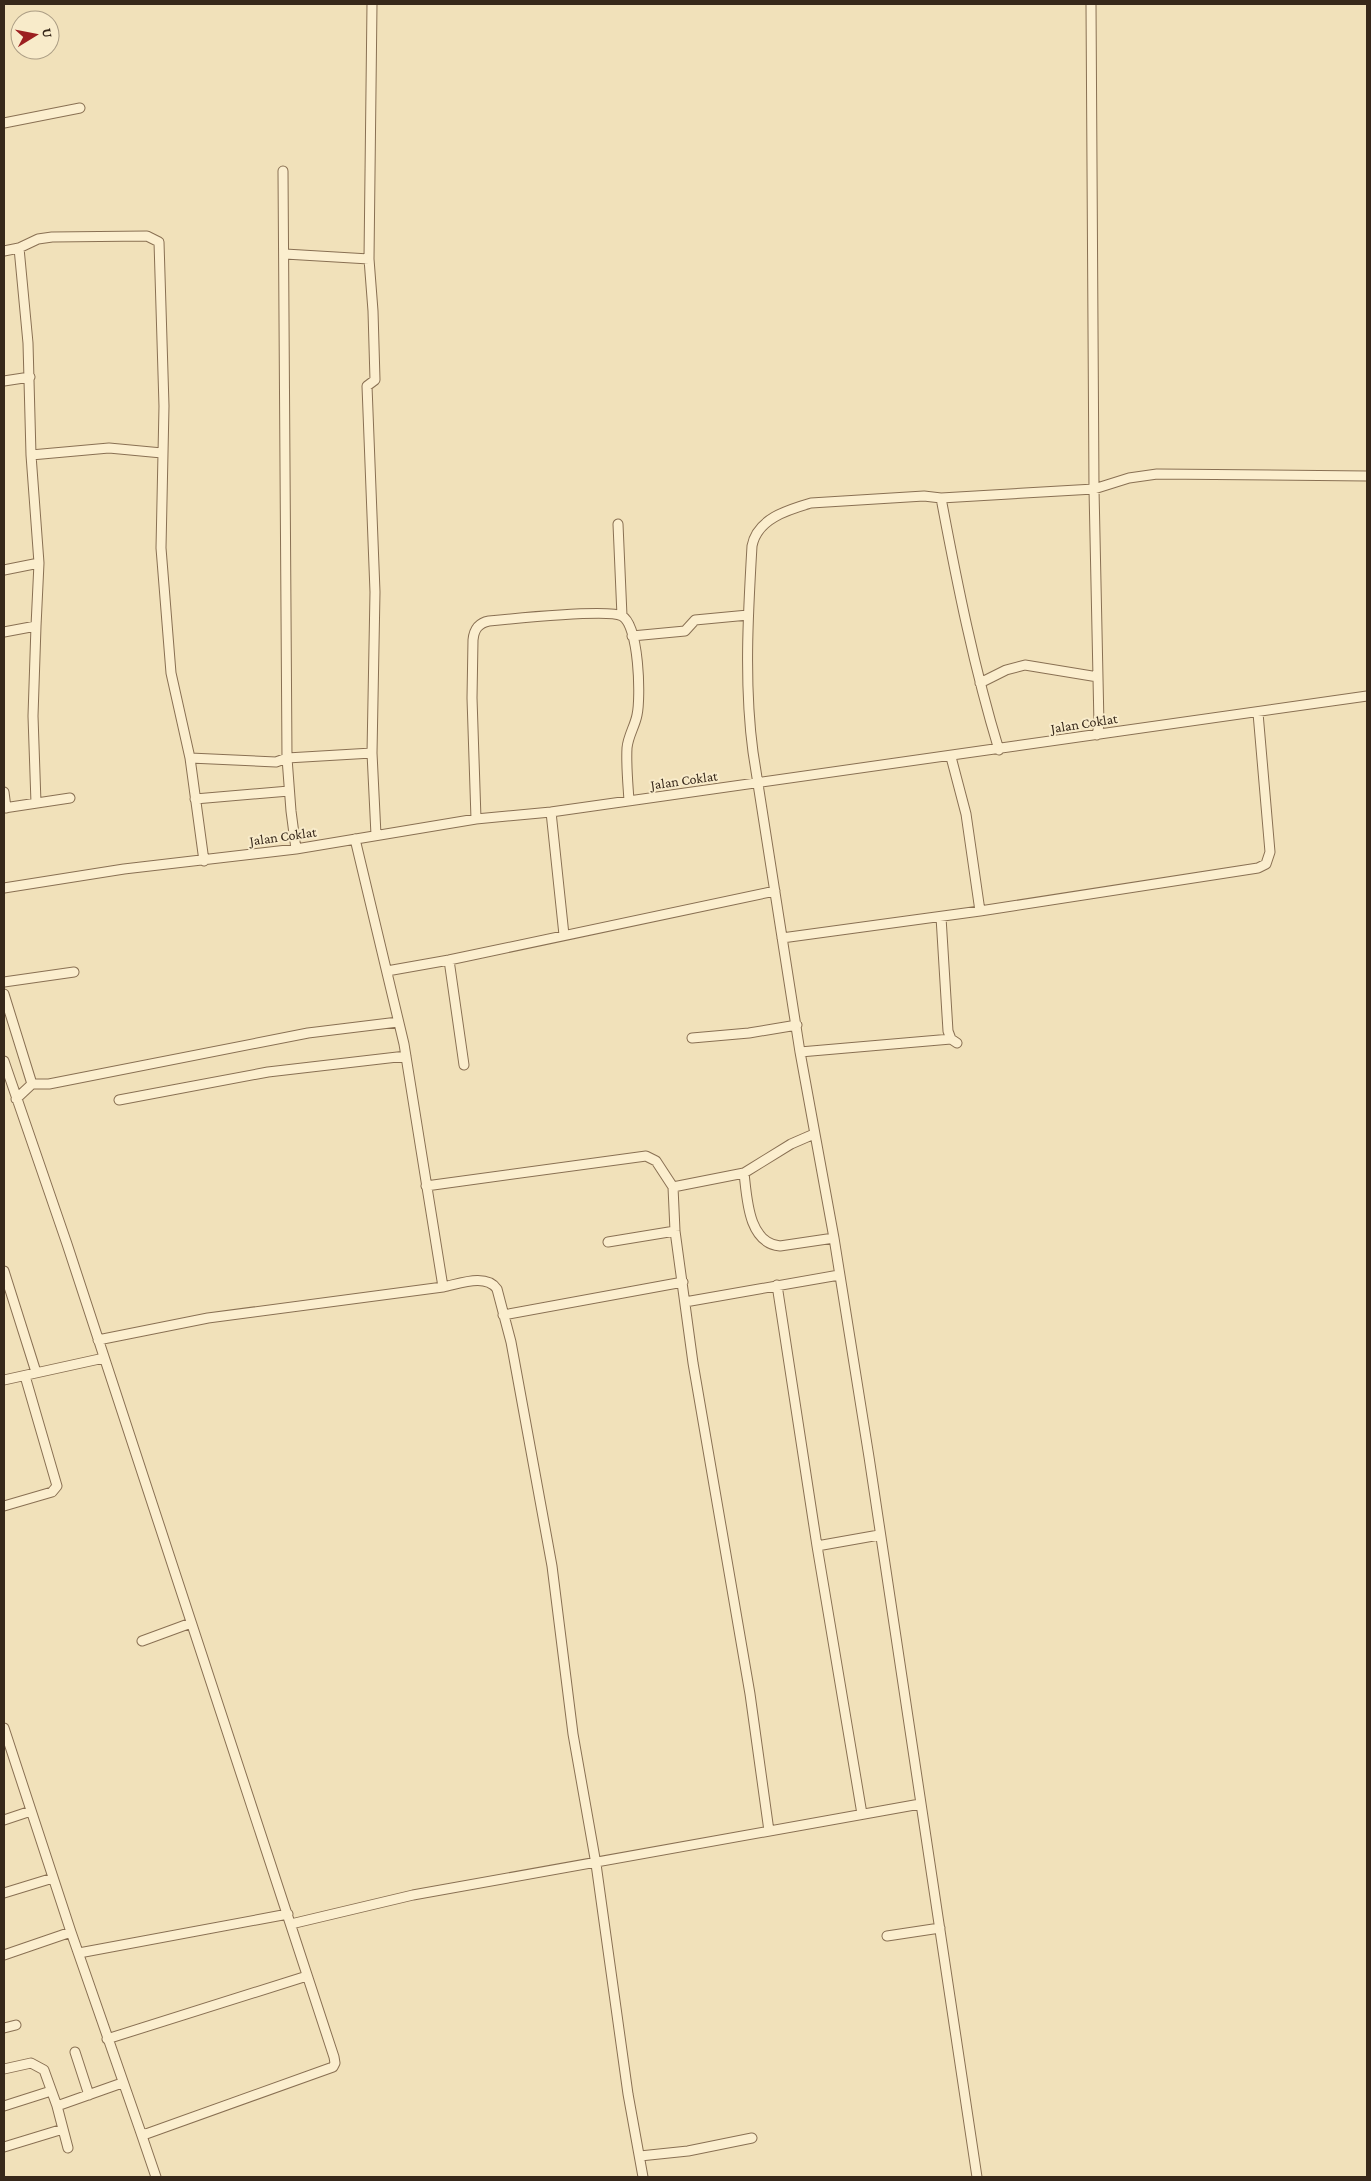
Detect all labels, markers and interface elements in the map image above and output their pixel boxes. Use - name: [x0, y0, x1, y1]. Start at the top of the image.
- north arrow: [10, 10, 60, 60]
- text: U: [39, 27, 57, 39]
- street label: Jalan Coklat: [1047, 710, 1119, 736]
- street label: Jalan Coklat: [647, 767, 719, 793]
- street label: Jalan Coklat: [246, 823, 318, 849]

